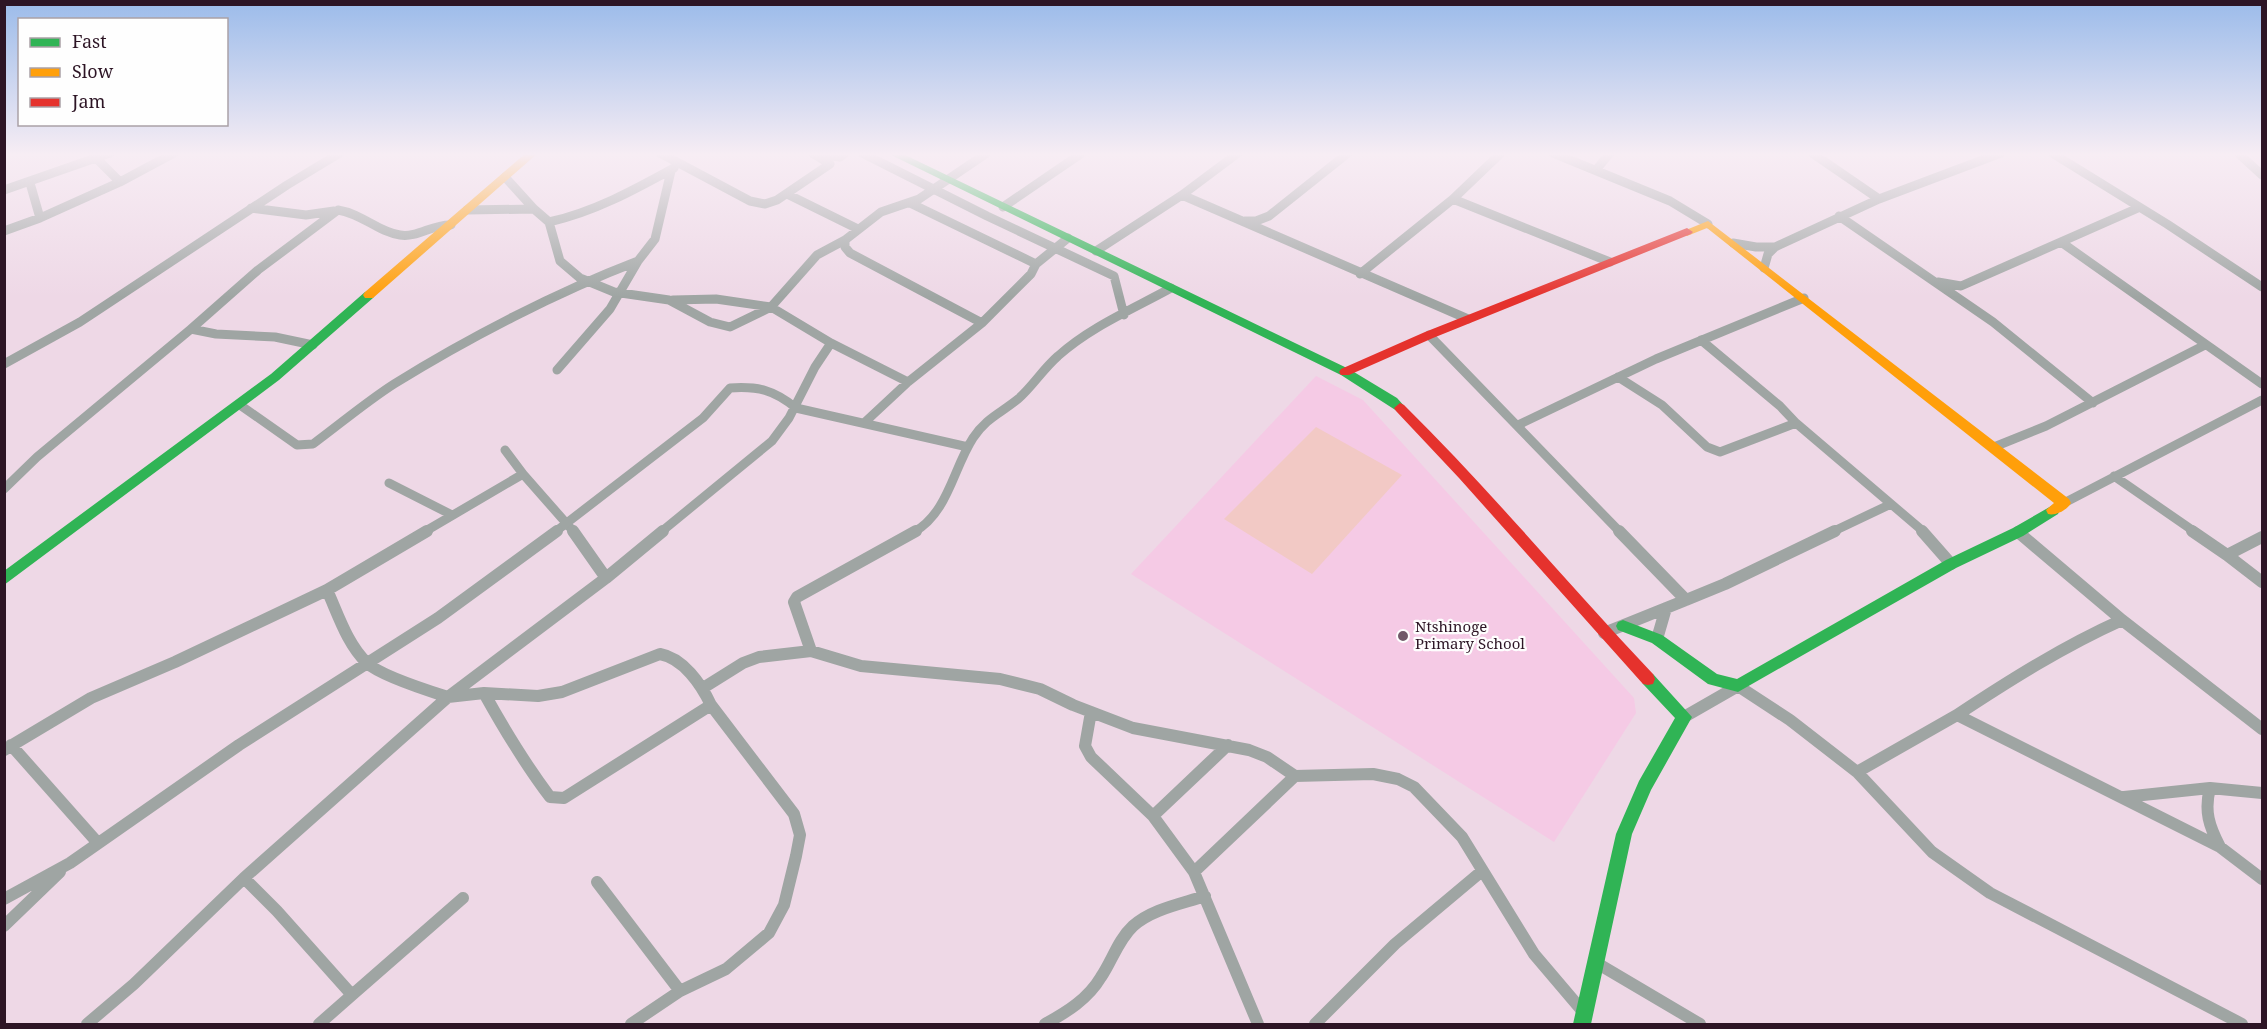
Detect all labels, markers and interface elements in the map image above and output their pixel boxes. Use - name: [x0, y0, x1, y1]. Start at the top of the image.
- legend: [18, 18, 228, 126]
- text: Fast: [72, 29, 107, 53]
- text: Slow: [72, 59, 114, 83]
- text: Jam: [71, 89, 106, 113]
- place label: Ntshinoge Primary School: [1415, 616, 1525, 653]
- marker: Ntshinoge Primary School: [1396, 629, 1410, 643]

